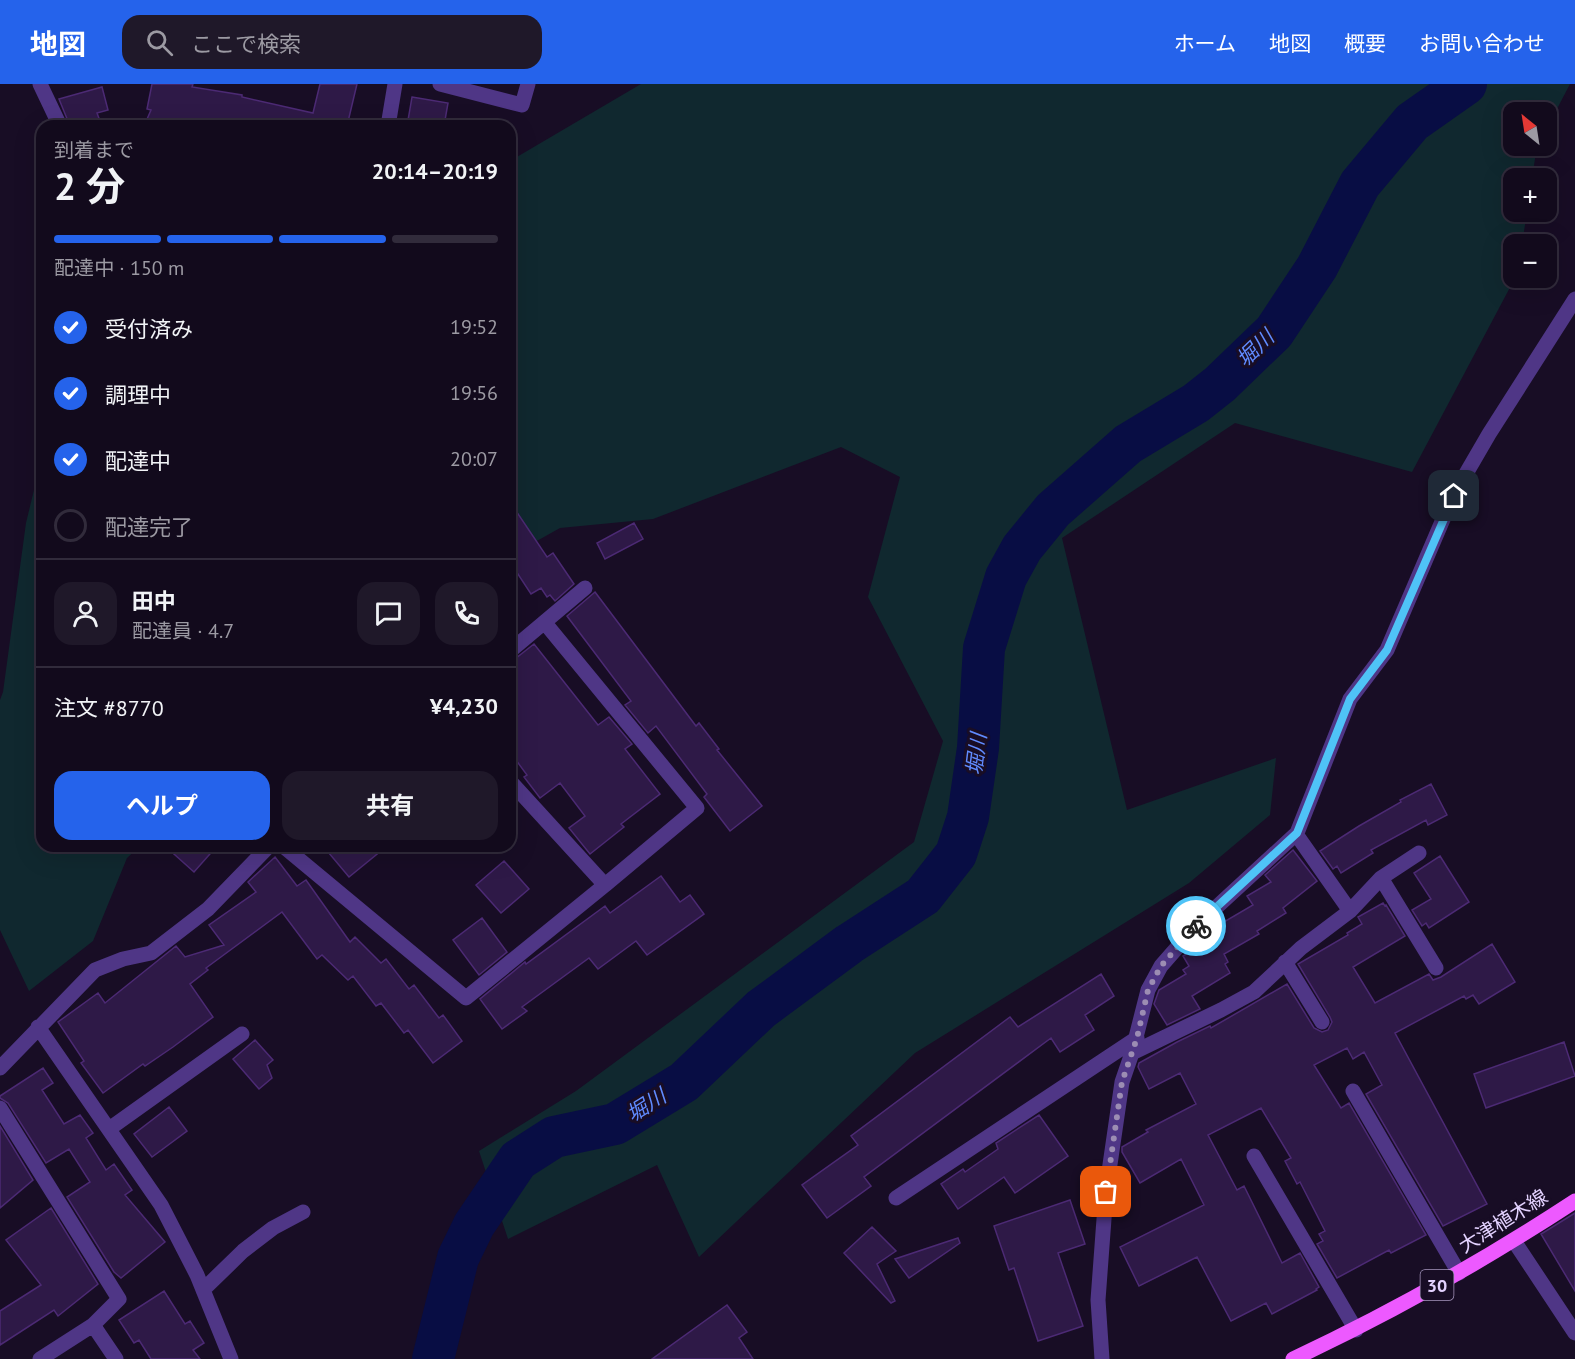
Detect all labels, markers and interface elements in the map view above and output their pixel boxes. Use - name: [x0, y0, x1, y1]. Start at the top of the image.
- search box: [122, 15, 542, 69]
- text: 地図: [30, 25, 86, 62]
- icon: search: [143, 26, 176, 59]
- text: ここで検索: [191, 30, 301, 58]
- text: ホーム: [1174, 30, 1236, 57]
- text: 地図: [1269, 30, 1311, 57]
- text: 概要: [1344, 30, 1386, 57]
- text: お問い合わせ: [1419, 30, 1545, 57]
- north arrow: [1503, 102, 1557, 156]
- map controls: [1503, 102, 1557, 288]
- text: 到着まで: [54, 137, 134, 163]
- text: 20:14–20:19: [372, 157, 498, 185]
- text: 2 分: [54, 160, 125, 211]
- button: +: [1503, 168, 1557, 222]
- button: −: [1503, 234, 1557, 288]
- text: 配達中 · 150 m: [54, 255, 184, 281]
- icon: check: [54, 311, 87, 344]
- text: 19:52: [450, 314, 498, 340]
- text: 受付済み: [105, 315, 193, 343]
- water label: 堀川: [1231, 322, 1281, 372]
- icon: check: [54, 377, 87, 410]
- text: 19:56: [450, 380, 498, 406]
- text: 調理中: [105, 381, 171, 409]
- icon: check: [54, 443, 87, 476]
- text: 20:07: [450, 446, 498, 472]
- text: 配達中: [105, 447, 171, 475]
- pin: [1428, 470, 1479, 521]
- icon: home: [1437, 479, 1470, 512]
- text: 配達完了: [105, 513, 193, 541]
- button: person: [54, 582, 117, 645]
- button: chat: [357, 582, 420, 645]
- button: phone: [435, 582, 498, 645]
- text: 田中: [132, 587, 176, 615]
- text: 配達員 · 4.7: [132, 618, 234, 644]
- text: ¥4,230: [430, 692, 498, 720]
- text: 注文 #8770: [54, 694, 164, 722]
- water label: 堀川: [960, 730, 992, 776]
- button: ヘルプ: [54, 771, 270, 840]
- button: 共有: [282, 771, 498, 840]
- courier: [1166, 896, 1226, 956]
- icon: bike: [1180, 910, 1213, 943]
- water label: 堀川: [621, 1081, 673, 1128]
- pin: [1080, 1166, 1131, 1217]
- icon: bag: [1089, 1175, 1122, 1208]
- street label: 大津植木線: [1454, 1183, 1552, 1259]
- road number: 30: [1420, 1270, 1454, 1300]

